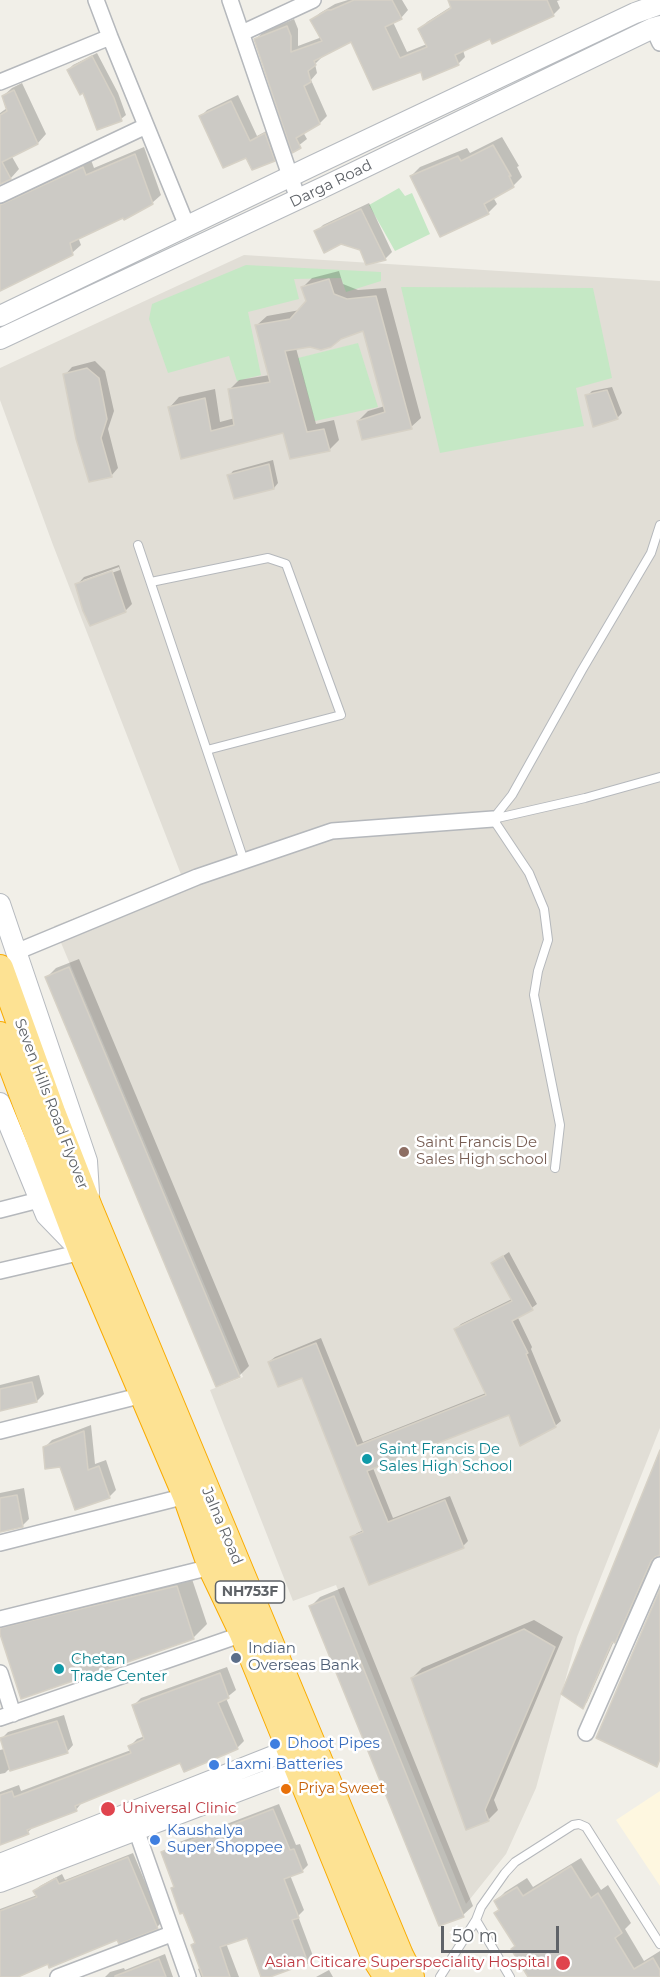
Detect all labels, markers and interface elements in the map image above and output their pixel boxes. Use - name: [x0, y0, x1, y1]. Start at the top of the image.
- street label: Darga Road: [287, 156, 375, 212]
- street label: Seven Hills Road Flyover: [10, 1016, 92, 1192]
- place label: Saint Francis De Sales High school: [416, 1134, 548, 1169]
- marker: Saint Francis De Sales High school: [397, 1145, 411, 1159]
- place label: Saint Francis De Sales High School: [379, 1441, 513, 1476]
- marker: Saint Francis De Sales High School: [360, 1452, 374, 1466]
- street label: Jalna Road: [198, 1484, 246, 1568]
- road number: NH753F: [216, 1581, 284, 1603]
- place label: Indian Overseas Bank: [248, 1640, 359, 1675]
- place label: Chetan Trade Center: [71, 1651, 167, 1686]
- marker: Indian Overseas Bank: [229, 1651, 243, 1665]
- marker: Chetan Trade Center: [52, 1662, 66, 1676]
- place label: Dhoot Pipes: [287, 1735, 380, 1753]
- marker: Dhoot Pipes: [268, 1737, 282, 1751]
- place label: Laxmi Batteries: [226, 1756, 343, 1774]
- marker: Laxmi Batteries: [207, 1758, 221, 1772]
- place label: Priya Sweet: [298, 1780, 385, 1798]
- marker: Priya Sweet: [279, 1782, 293, 1796]
- marker: Universal Clinic: [99, 1800, 117, 1818]
- place label: Universal Clinic: [122, 1800, 236, 1818]
- place label: Kaushalya Super Shoppee: [167, 1822, 283, 1857]
- marker: Kaushalya Super Shoppee: [148, 1833, 162, 1847]
- scale bar: [444, 1914, 562, 1952]
- text: 50 m: [452, 1925, 498, 1947]
- place label: Asian Citicare Superspeciality Hospital: [265, 1954, 550, 1972]
- marker: Asian Citicare Superspeciality Hospital: [554, 1954, 572, 1972]

